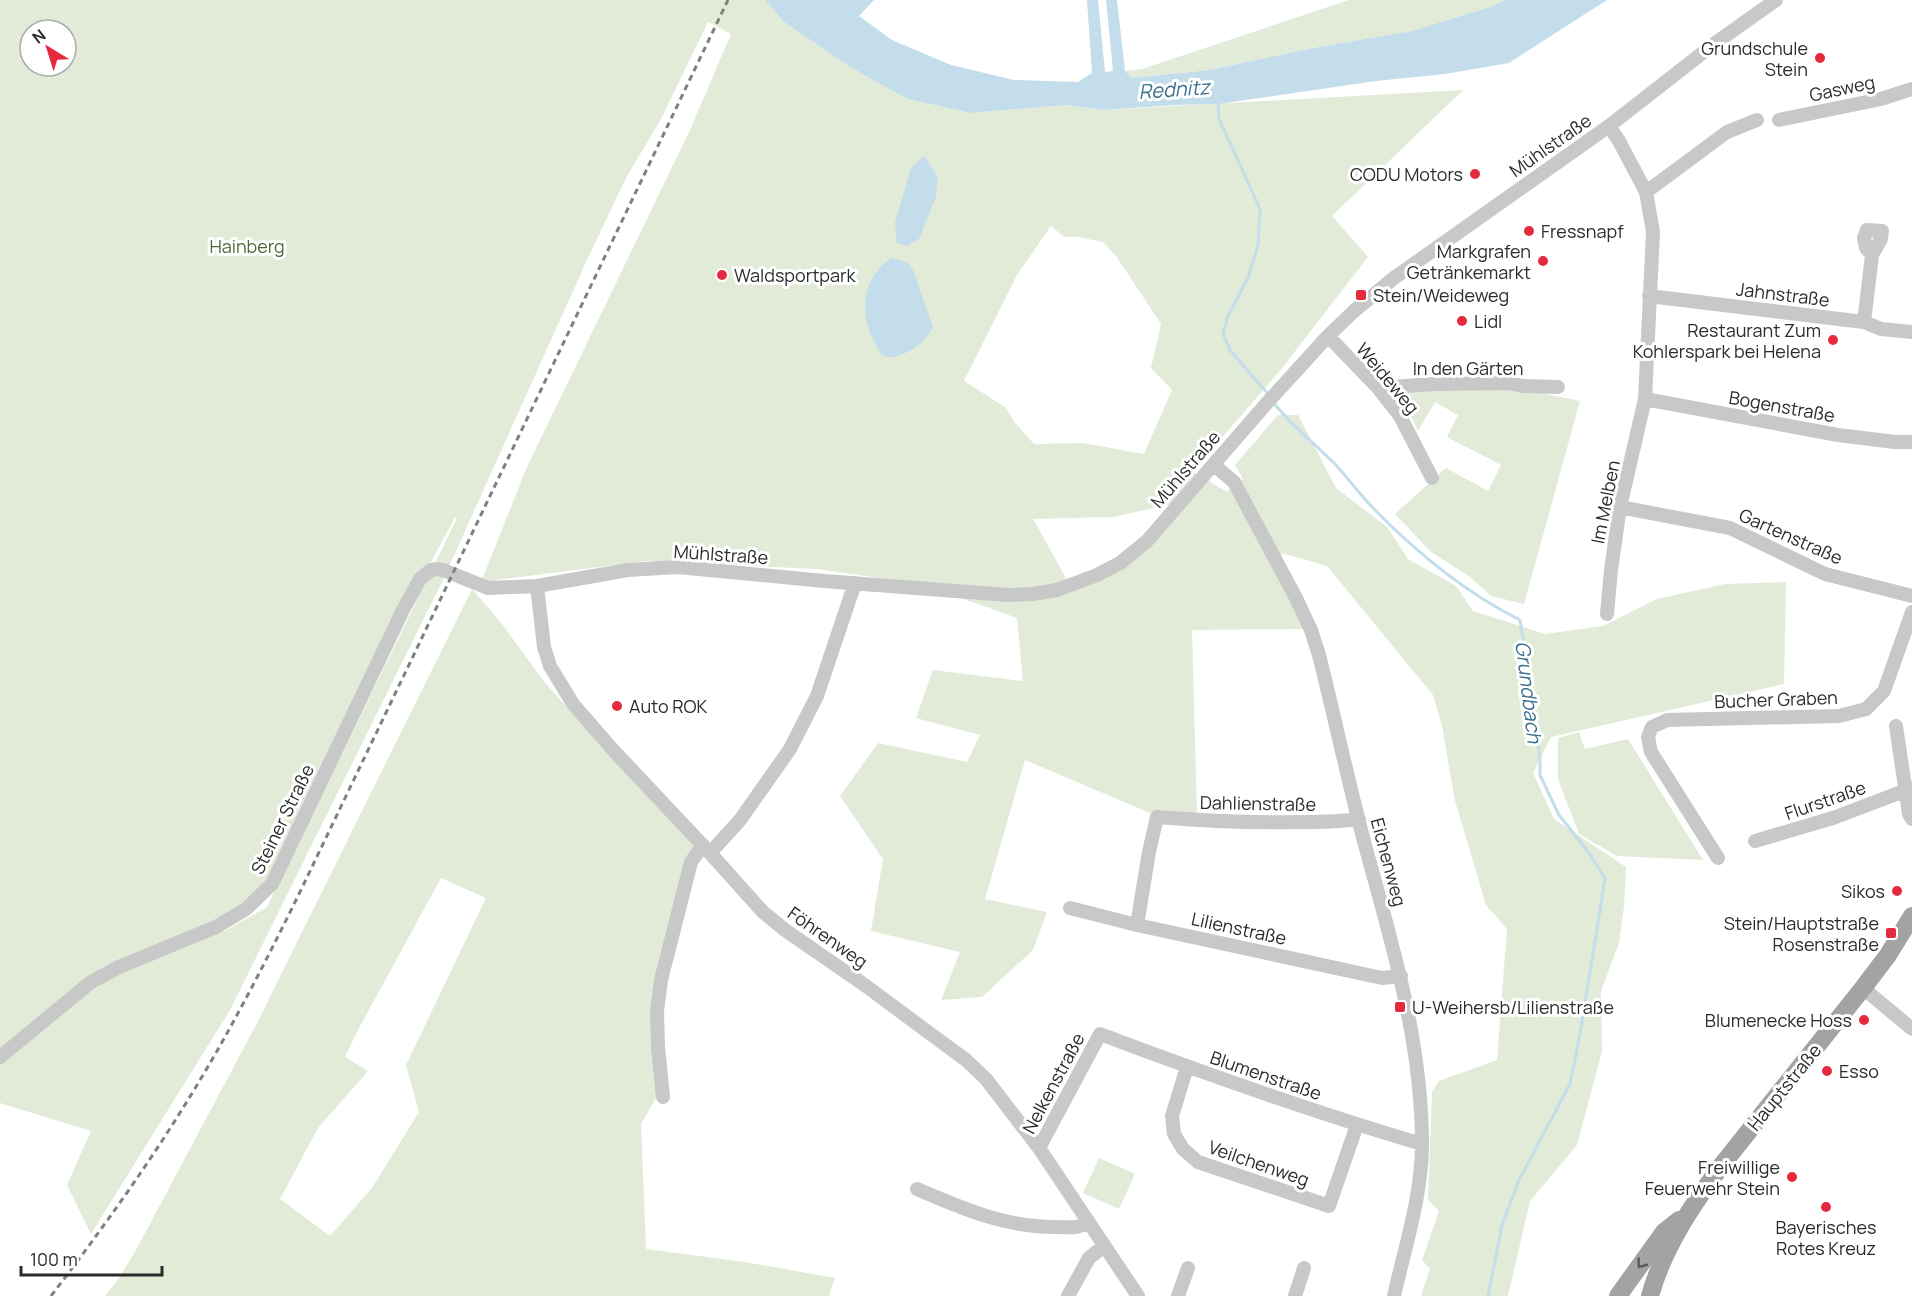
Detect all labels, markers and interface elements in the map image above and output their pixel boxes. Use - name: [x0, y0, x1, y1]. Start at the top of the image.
- north arrow: [18, 18, 78, 78]
- text: N: [27, 24, 50, 48]
- place label: Grundschule Stein: [1701, 36, 1808, 81]
- marker: Grundschule Stein: [1813, 51, 1827, 65]
- street label: Gasweg: [1807, 69, 1877, 107]
- water label: Rednitz: [1137, 73, 1213, 105]
- street label: Mühlstraße: [1504, 108, 1596, 182]
- place label: CODU Motors: [1350, 162, 1463, 186]
- marker: CODU Motors: [1468, 167, 1482, 181]
- place label: Fressnapf: [1541, 219, 1624, 243]
- marker: Fressnapf: [1522, 224, 1536, 238]
- park label: Hainberg: [209, 234, 285, 258]
- place label: Markgrafen Getränkemarkt: [1407, 239, 1531, 284]
- marker: Markgrafen Getränkemarkt: [1536, 254, 1550, 268]
- place label: Waldsportpark: [734, 263, 856, 287]
- marker: Waldsportpark: [715, 268, 729, 282]
- street label: Jahnstraße: [1735, 276, 1831, 312]
- place label: Stein/Weideweg: [1373, 283, 1509, 307]
- marker: Stein/Weideweg: [1354, 288, 1368, 302]
- place label: Lidl: [1474, 309, 1502, 333]
- marker: Lidl: [1455, 314, 1469, 328]
- place label: Restaurant Zum Kohlerspark bei Helena: [1633, 318, 1821, 363]
- marker: Restaurant Zum Kohlerspark bei Helena: [1826, 333, 1840, 347]
- street label: Weideweg: [1351, 337, 1425, 419]
- street label: In den Gärten: [1413, 356, 1523, 380]
- street label: Bogenstraße: [1727, 385, 1837, 427]
- street label: Mühlstraße: [1145, 425, 1225, 513]
- street label: Im Melben: [1585, 458, 1625, 546]
- street label: Gartenstraße: [1735, 502, 1847, 570]
- street label: Mühlstraße: [673, 539, 769, 569]
- water label: Grundbach: [1509, 639, 1549, 746]
- street label: Bucher Graben: [1714, 685, 1838, 713]
- place label: Auto ROK: [629, 694, 708, 718]
- marker: Auto ROK: [610, 699, 624, 713]
- street label: Steiner Straße: [245, 760, 319, 878]
- street label: Flurstraße: [1781, 775, 1869, 825]
- street label: Dahlienstraße: [1200, 790, 1316, 816]
- street label: Eichenweg: [1366, 815, 1412, 909]
- place label: Sikos: [1841, 879, 1885, 903]
- marker: Sikos: [1890, 884, 1904, 898]
- street label: Föhrenweg: [783, 901, 873, 973]
- street label: Lilienstraße: [1189, 906, 1289, 950]
- place label: Stein/Hauptstraße Rosenstraße: [1724, 911, 1879, 956]
- marker: Stein/Hauptstraße Rosenstraße: [1884, 926, 1898, 940]
- place label: U-Weihersb/Lilienstraße: [1412, 995, 1614, 1019]
- marker: U-Weihersb/Lilienstraße: [1393, 1000, 1407, 1014]
- place label: Blumenecke Hoss: [1705, 1008, 1852, 1032]
- marker: Blumenecke Hoss: [1857, 1013, 1871, 1027]
- street label: Nelkenstraße: [1016, 1028, 1090, 1138]
- street label: Hauptstraße: [1742, 1039, 1826, 1135]
- street label: Blumenstraße: [1207, 1045, 1325, 1105]
- place label: Esso: [1839, 1059, 1879, 1083]
- marker: Esso: [1820, 1064, 1834, 1078]
- street label: Veilchenweg: [1205, 1135, 1313, 1191]
- place label: Freiwillige Feuerwehr Stein: [1645, 1155, 1780, 1200]
- marker: Freiwillige Feuerwehr Stein: [1785, 1170, 1799, 1184]
- marker: Bayerisches Rotes Kreuz: [1819, 1200, 1833, 1214]
- place label: Bayerisches Rotes Kreuz: [1776, 1215, 1876, 1260]
- scale bar: [21, 1239, 162, 1277]
- text: 100 m: [30, 1247, 78, 1271]
- one-way arrow: [1638, 1258, 1649, 1269]

